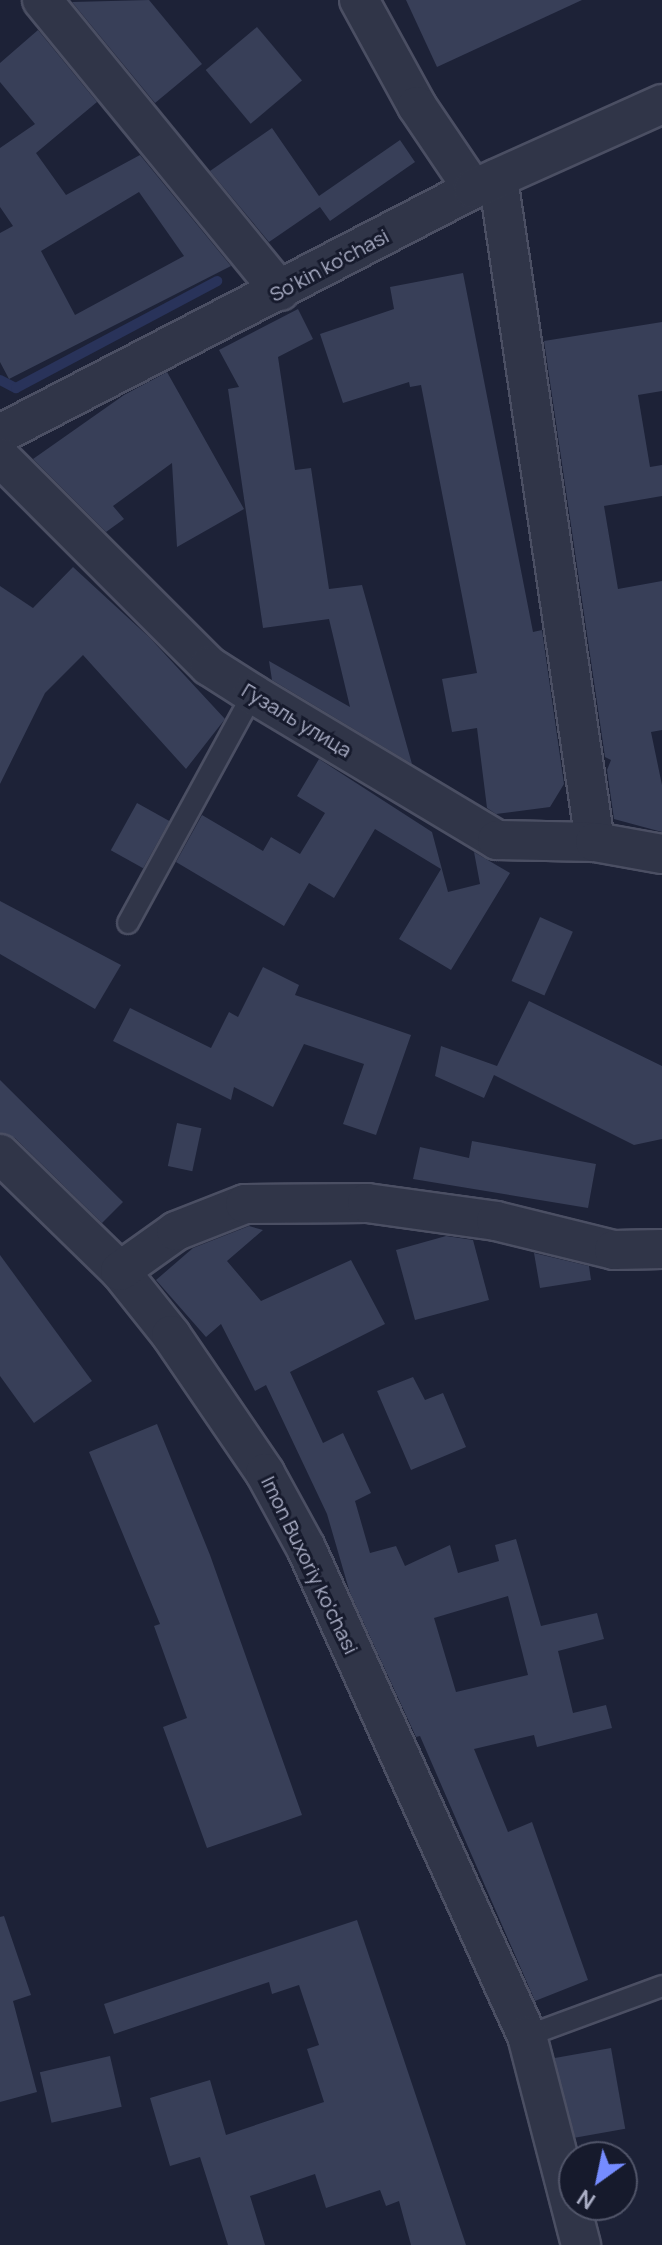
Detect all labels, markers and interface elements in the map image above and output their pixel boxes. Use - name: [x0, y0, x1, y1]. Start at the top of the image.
- street label: So'kin ko'chasi: [265, 224, 393, 306]
- street label: Гузаль улица: [238, 678, 356, 762]
- street label: Imon Buxoriy ko'chasi: [257, 1472, 363, 1658]
- north arrow: [558, 2141, 638, 2221]
- text: N: [571, 2183, 601, 2216]

